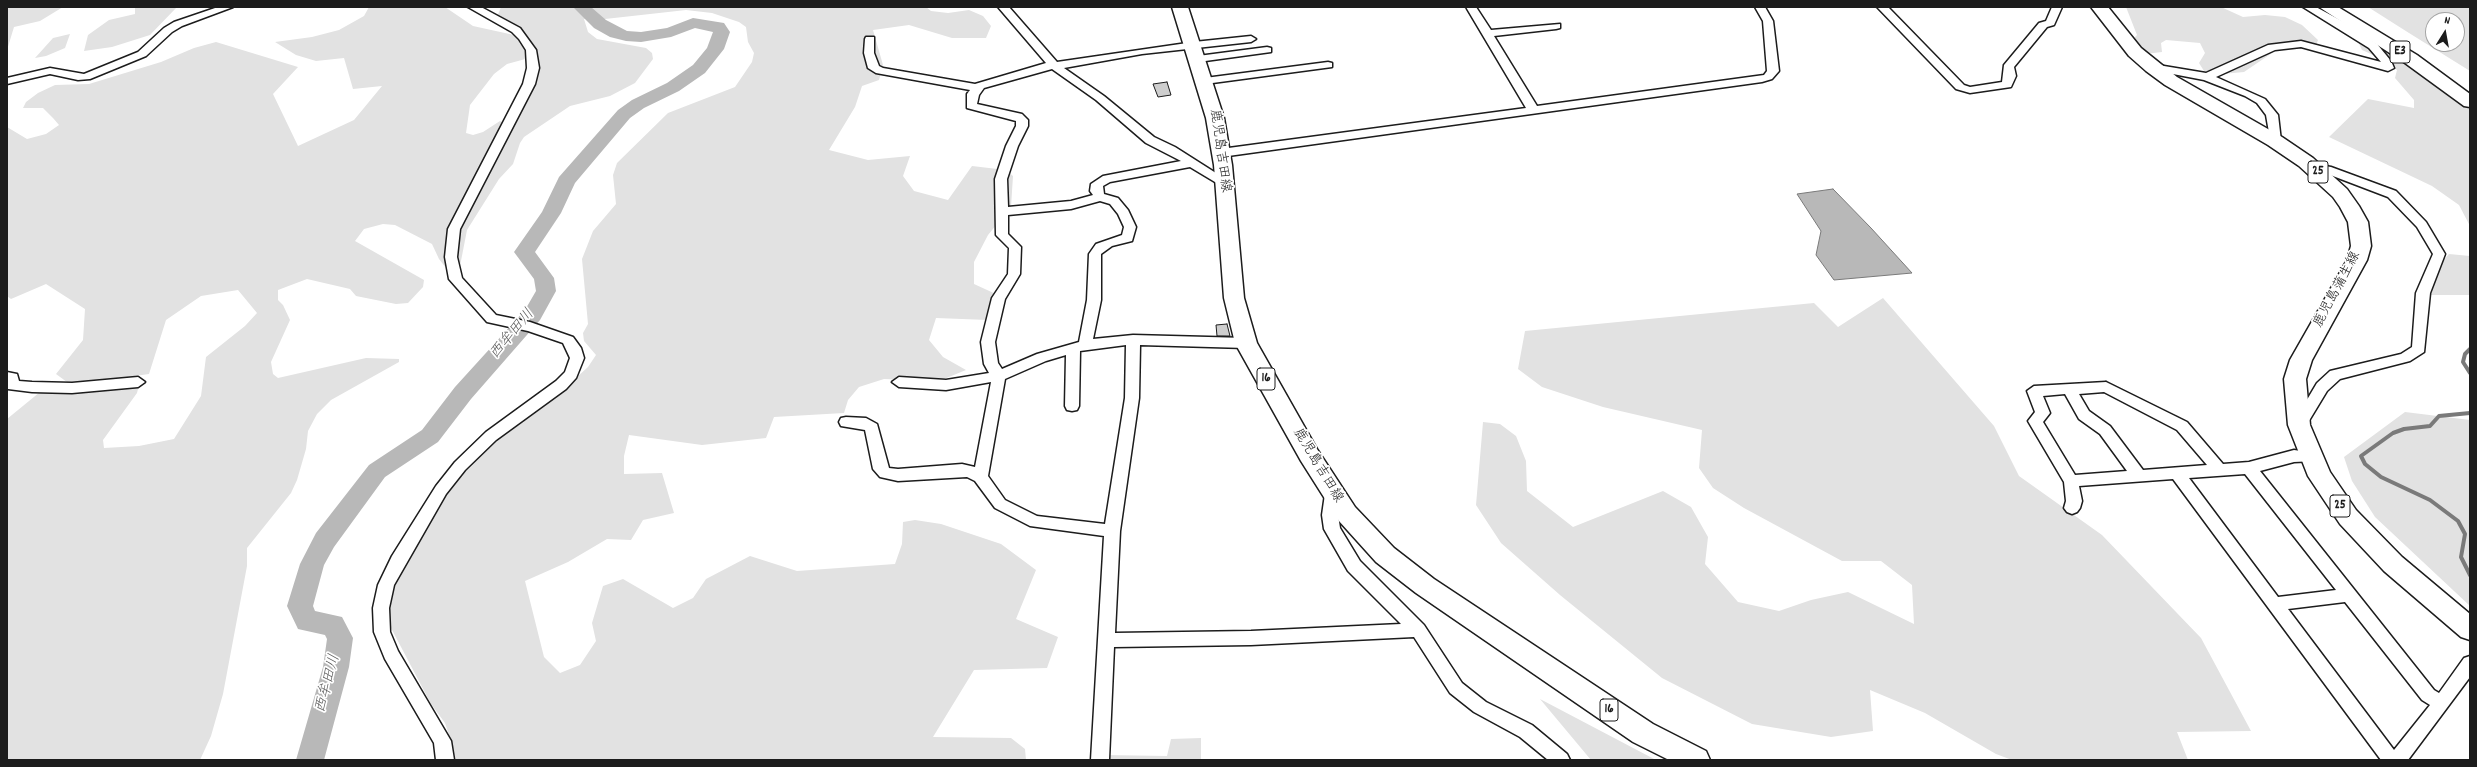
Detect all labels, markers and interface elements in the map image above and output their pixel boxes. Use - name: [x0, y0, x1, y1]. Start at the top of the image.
- north arrow: [2425, 12, 2465, 52]
- text: N: [2443, 13, 2451, 30]
- road number: E3: [2390, 41, 2410, 63]
- street label: 鹿児島吉田線: [1205, 108, 1233, 194]
- road number: 25: [2308, 161, 2328, 183]
- street label: 鹿児島蒲生線: [2311, 249, 2365, 331]
- water label: 西牟田川: [487, 306, 539, 364]
- road number: 16: [1257, 368, 1275, 390]
- street label: 鹿児島吉田線: [1288, 426, 1346, 506]
- road number: 25: [2330, 495, 2350, 517]
- water label: 西牟田川: [313, 653, 345, 715]
- road number: 16: [1600, 699, 1618, 721]

